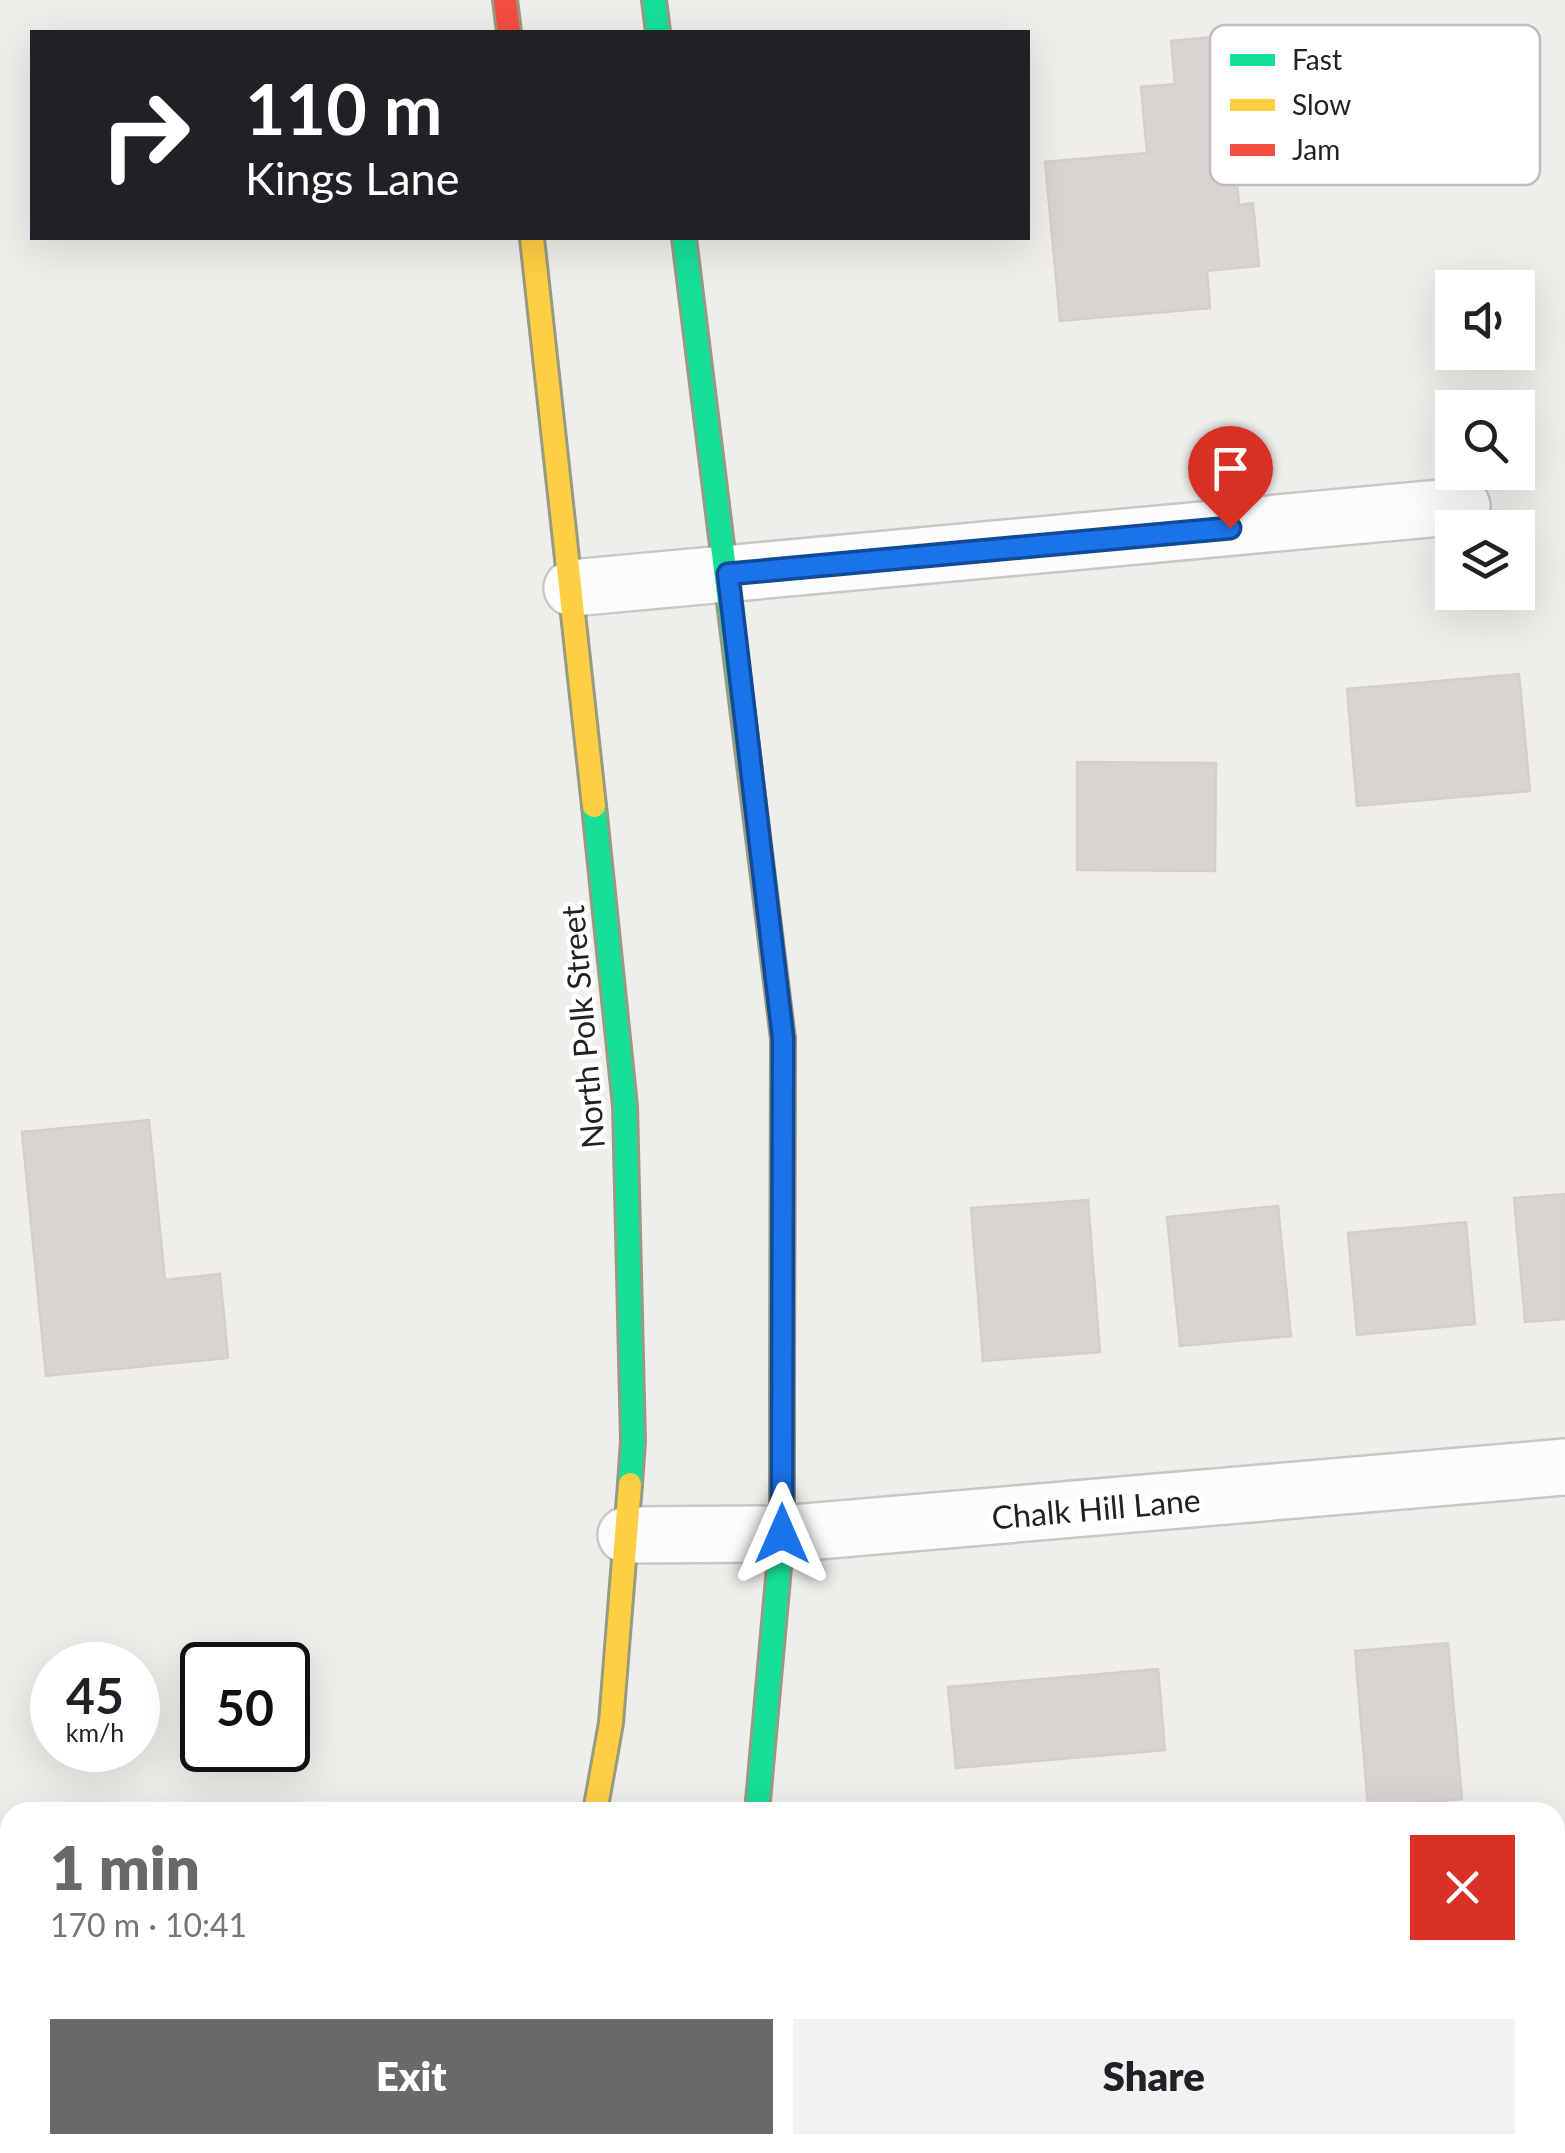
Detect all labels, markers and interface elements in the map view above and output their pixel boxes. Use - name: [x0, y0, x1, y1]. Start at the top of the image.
- legend: [1210, 25, 1540, 185]
- text: Fast: [1292, 42, 1342, 76]
- text: 110 m: [245, 66, 442, 150]
- icon: right: [80, 70, 210, 200]
- text: Slow: [1292, 87, 1351, 121]
- text: Jam: [1292, 132, 1340, 166]
- text: Kings Lane: [245, 151, 459, 205]
- map controls: [1435, 270, 1535, 610]
- button: sound: [1435, 270, 1535, 370]
- button: search: [1435, 390, 1535, 490]
- pin: [1188, 426, 1273, 529]
- icon: arrive: [1203, 441, 1258, 496]
- button: layers: [1435, 510, 1535, 610]
- street label: North Polk Street: [552, 903, 612, 1150]
- street label: Chalk Hill Lane: [990, 1479, 1202, 1537]
- position arrow: [730, 1482, 834, 1586]
- speed limit sign: 50: [180, 1642, 310, 1772]
- text: 45: [66, 1665, 124, 1725]
- text: km/h: [66, 1717, 124, 1747]
- text: 1 min: [50, 1831, 200, 1903]
- button: close: [1410, 1835, 1515, 1940]
- text: 170 m · 10:41: [50, 1905, 247, 1944]
- button: Exit: [50, 2019, 773, 2134]
- button: Share: [793, 2019, 1515, 2134]

